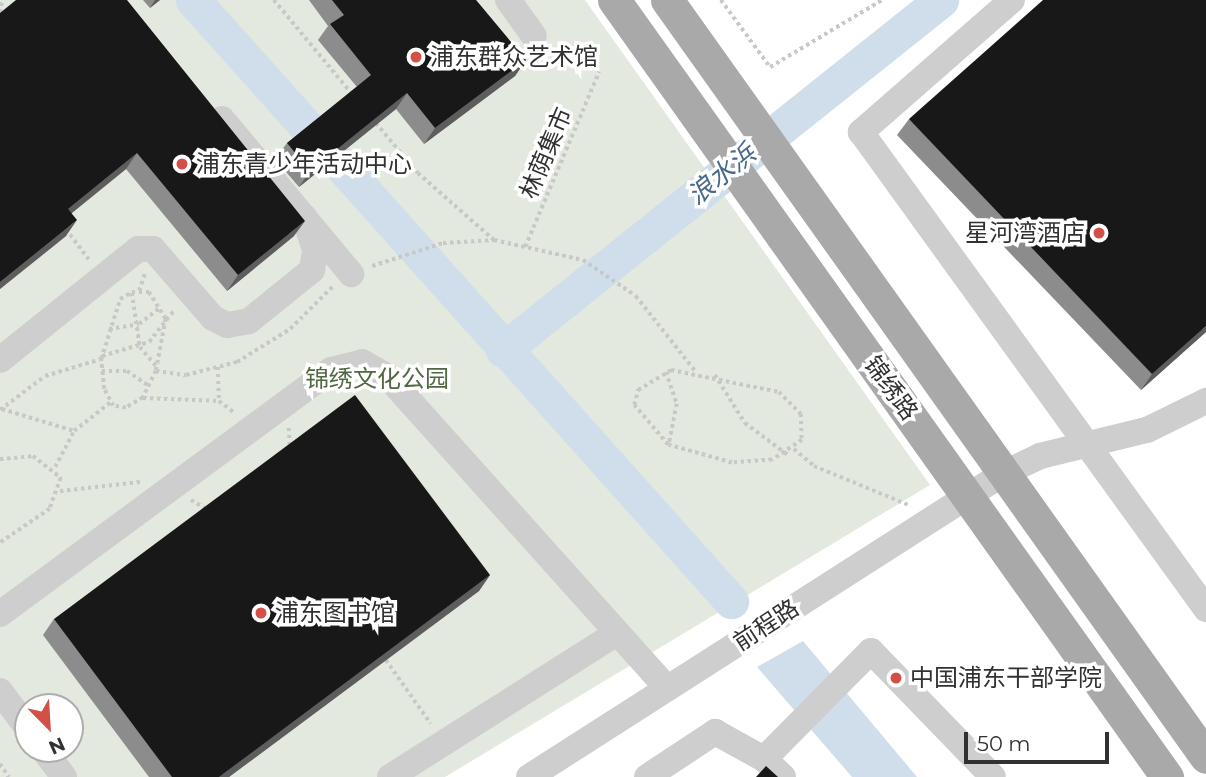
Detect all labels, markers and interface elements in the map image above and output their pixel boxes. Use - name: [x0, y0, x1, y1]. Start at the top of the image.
- place label: 浦东群众艺术馆: [430, 43, 598, 71]
- marker: 浦东群众艺术馆: [408, 49, 424, 65]
- street label: 林荫集市: [514, 103, 578, 203]
- water label: 浪水浜: [682, 138, 762, 212]
- place label: 浦东青少年活动中心: [196, 150, 412, 178]
- marker: 浦东青少年活动中心: [174, 156, 190, 172]
- place label: 星河湾酒店: [965, 219, 1085, 247]
- marker: 星河湾酒店: [1091, 225, 1107, 241]
- street label: 锦绣路: [858, 350, 924, 426]
- park label: 锦绣文化公园: [305, 365, 449, 393]
- street label: 前程路: [728, 593, 804, 657]
- place label: 浦东图书馆: [275, 599, 395, 627]
- marker: 浦东图书馆: [253, 605, 269, 621]
- place label: 中国浦东干部学院: [910, 664, 1102, 692]
- marker: 中国浦东干部学院: [888, 670, 904, 686]
- north arrow: [14, 693, 84, 763]
- scale bar: [968, 718, 1113, 762]
- text: 50 m: [977, 731, 1031, 756]
- text: N: [45, 732, 69, 759]

